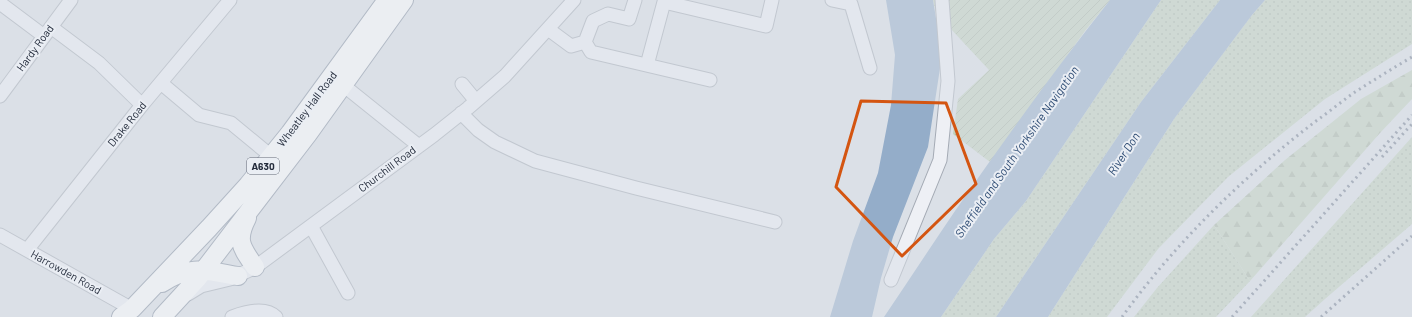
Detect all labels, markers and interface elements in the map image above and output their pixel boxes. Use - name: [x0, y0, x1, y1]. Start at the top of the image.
- street label: Hardy Road: [13, 22, 56, 74]
- water label: Sheffield and South Yorkshire Navigation: [951, 63, 1081, 240]
- street label: Wheatley Hall Road: [274, 69, 339, 149]
- street label: Drake Road: [105, 99, 149, 149]
- water label: River Don: [1104, 130, 1142, 177]
- street label: Churchill Road: [355, 143, 418, 194]
- road number: A630: [247, 158, 279, 174]
- street label: Harrowden Road: [29, 247, 104, 296]

